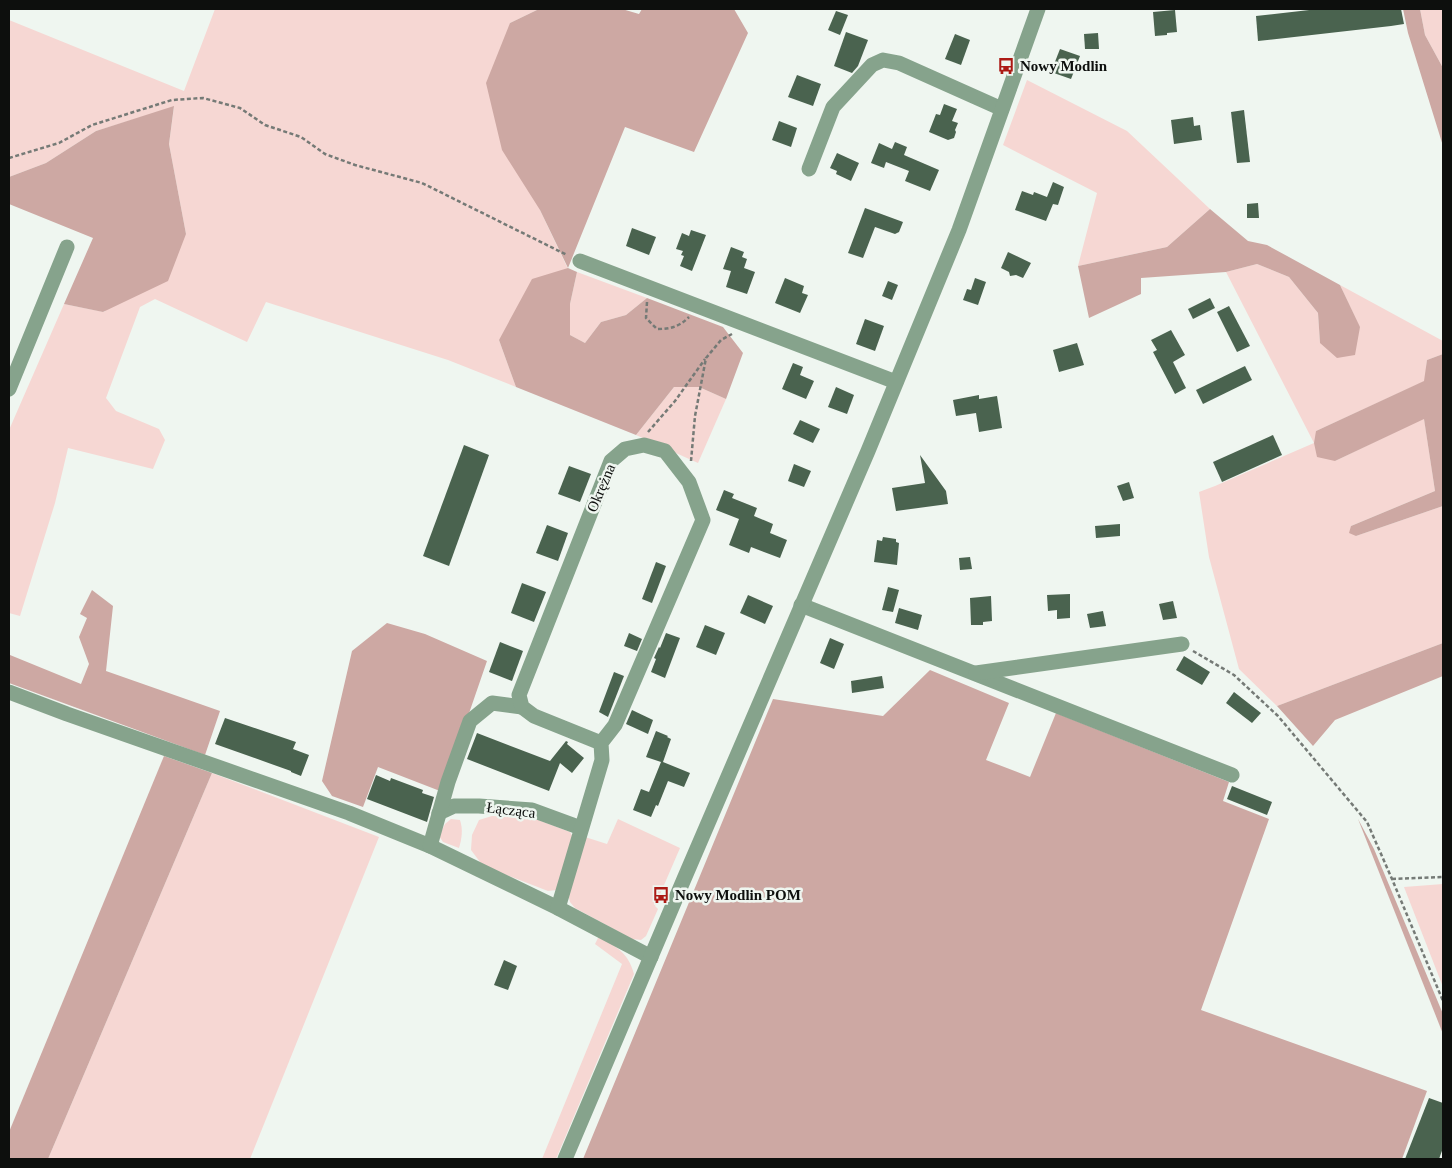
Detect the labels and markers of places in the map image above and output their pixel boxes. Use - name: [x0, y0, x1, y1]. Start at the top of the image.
- bus stop icon: Nowy Modlin: [996, 56, 1016, 76]
- place label: Nowy Modlin: [1020, 58, 1108, 74]
- bus stop icon: Nowy Modlin POM: [651, 885, 671, 905]
- place label: Nowy Modlin POM: [675, 887, 801, 903]

